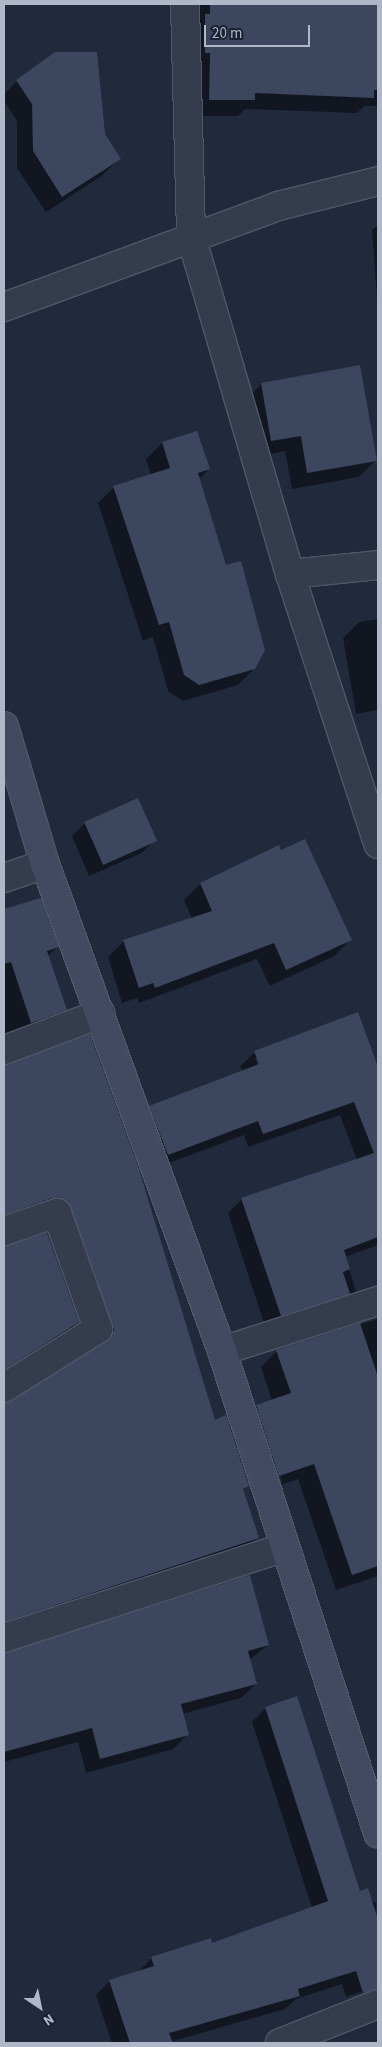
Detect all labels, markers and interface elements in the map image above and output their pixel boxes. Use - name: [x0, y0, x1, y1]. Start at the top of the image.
- scale bar: [207, 15, 313, 47]
- text: 20 m: [212, 23, 242, 44]
- north arrow: [15, 1982, 65, 2032]
- text: N: [39, 2009, 58, 2030]

